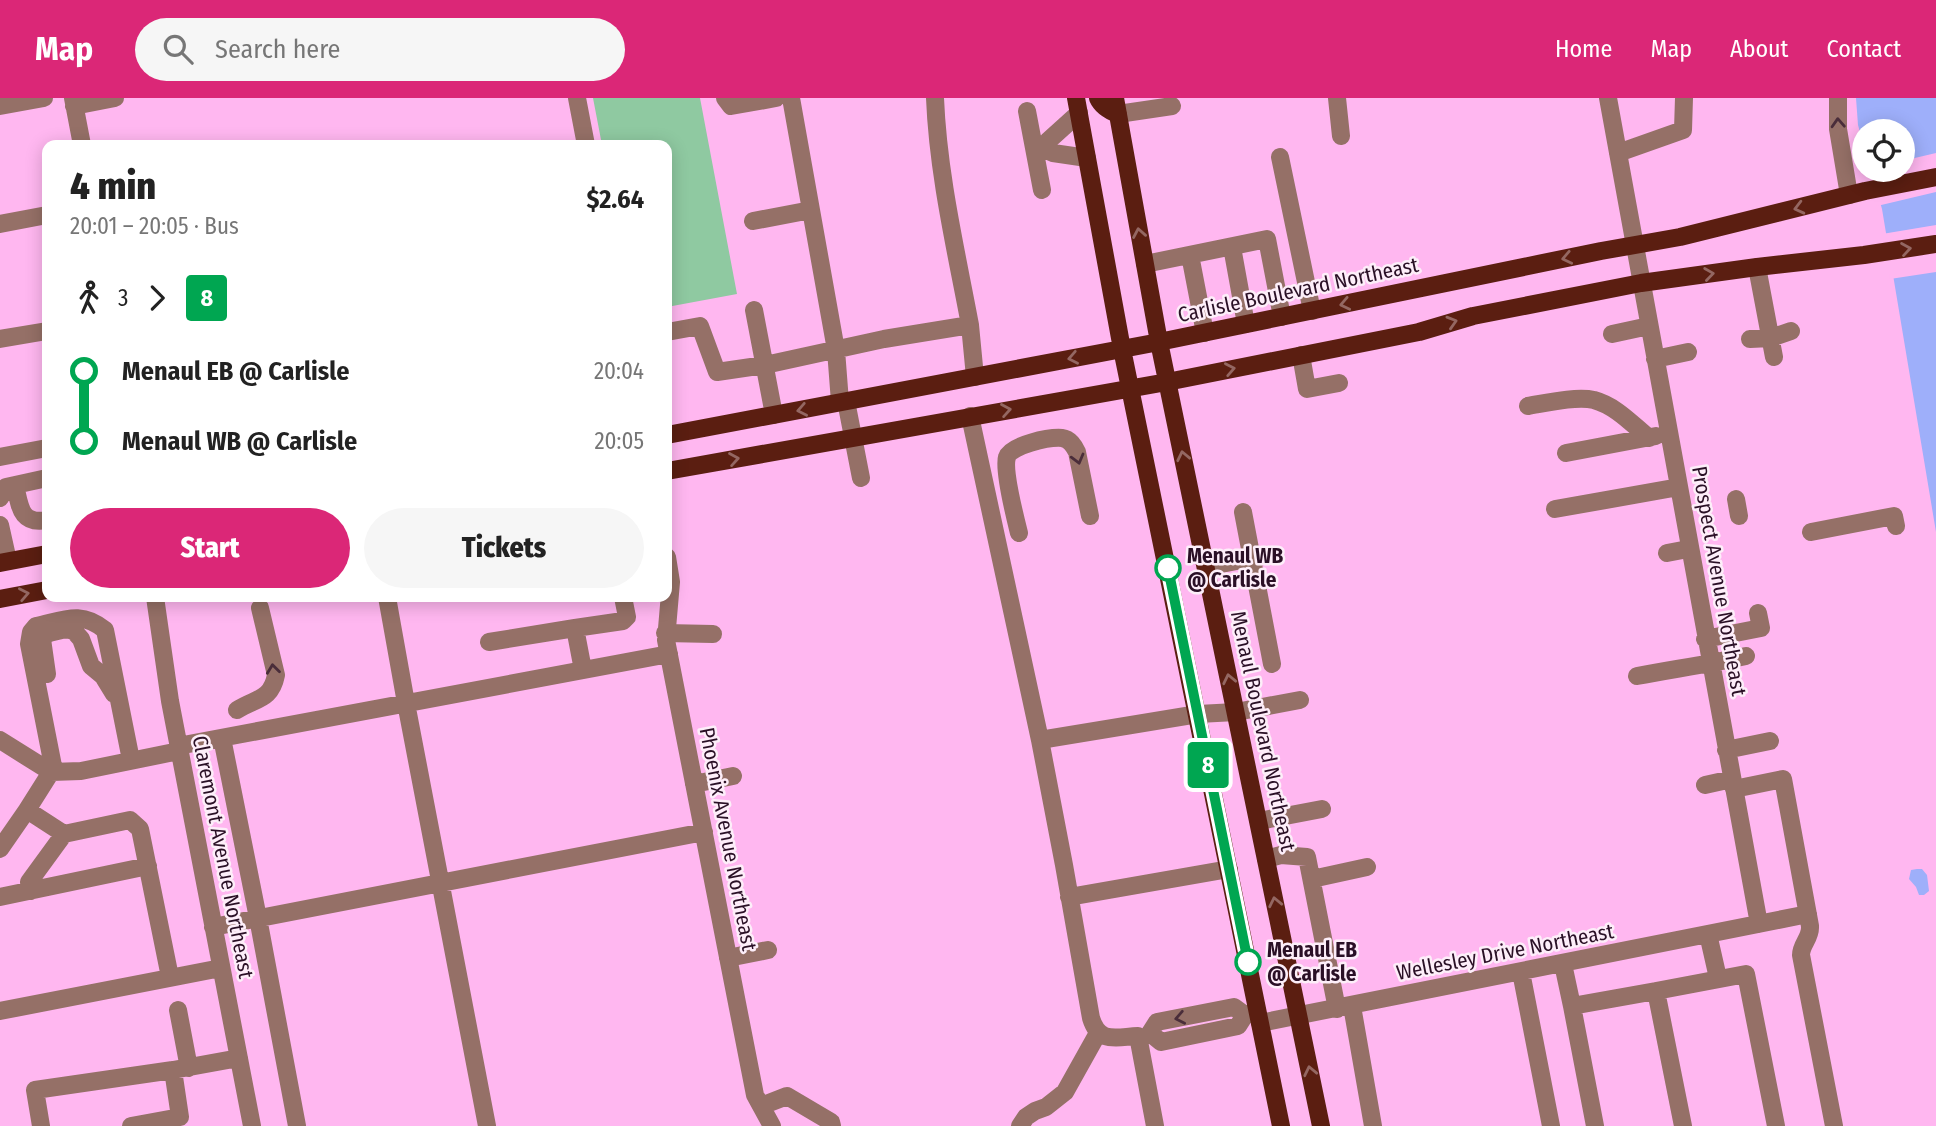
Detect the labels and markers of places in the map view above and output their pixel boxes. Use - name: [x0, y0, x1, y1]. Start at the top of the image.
- place label: Menaul WB @ Carlisle: [1187, 543, 1283, 593]
- marker: Menaul WB @ Carlisle: [1155, 555, 1181, 581]
- place label: Menaul EB @ Carlisle: [1267, 937, 1357, 987]
- marker: Menaul EB @ Carlisle: [1235, 949, 1261, 975]

